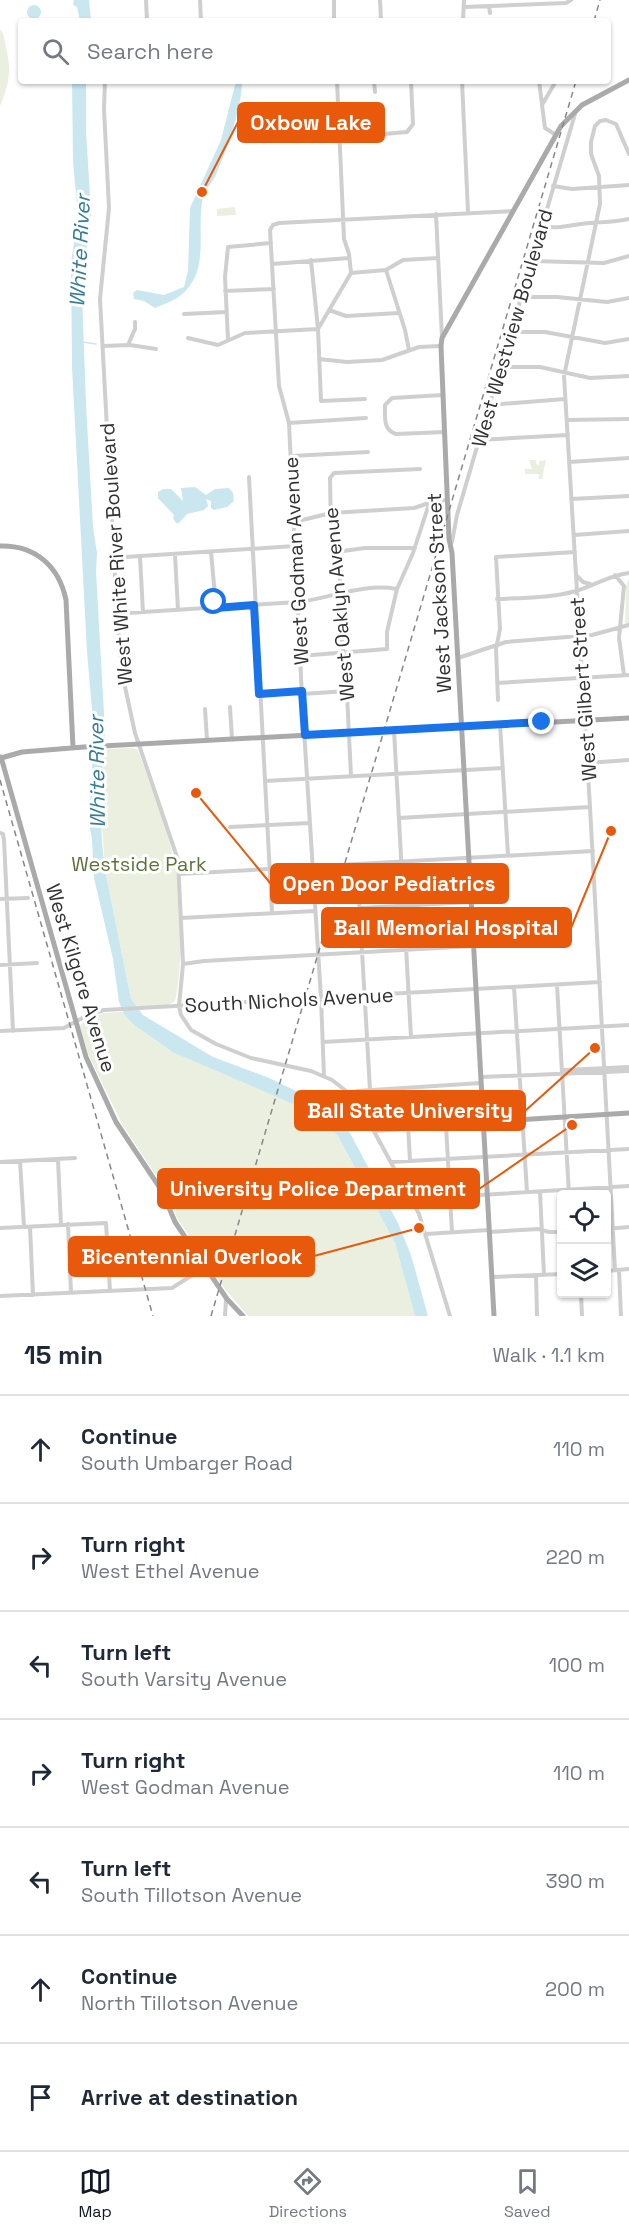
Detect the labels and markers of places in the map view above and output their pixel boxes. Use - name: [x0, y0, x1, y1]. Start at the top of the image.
- callout: Oxbow Lake: [238, 103, 384, 142]
- callout: Open Door Pediatrics: [271, 864, 508, 903]
- callout: Ball Memorial Hospital: [322, 908, 571, 947]
- callout: Ball State University: [295, 1091, 525, 1130]
- callout: University Police Department: [158, 1169, 479, 1208]
- callout: Bicentennial Overlook: [69, 1237, 314, 1276]

